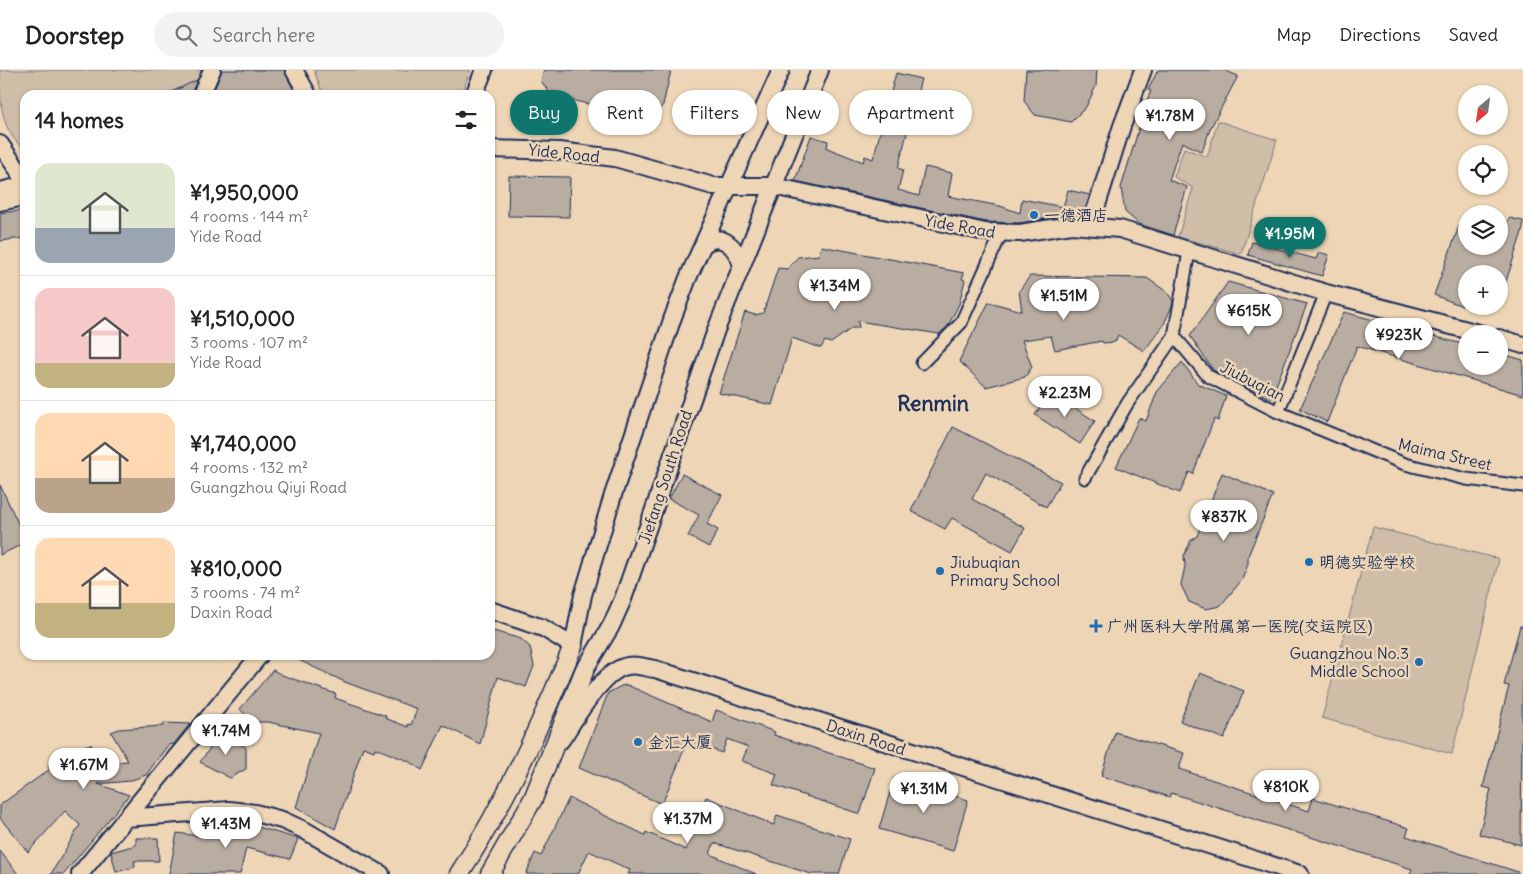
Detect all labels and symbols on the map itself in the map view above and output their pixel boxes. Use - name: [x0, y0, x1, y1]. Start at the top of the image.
- north arrow: [1458, 85, 1508, 135]
- pin: ¥1.78M: [1129, 98, 1211, 141]
- street label: Yide Road: [527, 139, 601, 167]
- place label: 一德酒店: [1044, 205, 1108, 225]
- marker: 一德酒店: [1028, 209, 1040, 221]
- street label: Yide Road: [923, 210, 997, 242]
- pin: ¥1.95M: [1249, 216, 1331, 259]
- pin: ¥1.34M: [794, 268, 876, 311]
- pin: ¥1.51M: [1023, 278, 1105, 321]
- pin: ¥615K: [1214, 294, 1284, 336]
- pin: ¥923K: [1364, 318, 1434, 360]
- street label: Jiubuqian: [1217, 356, 1289, 406]
- pin: ¥2.23M: [1024, 376, 1106, 418]
- district label: Renmin: [897, 390, 969, 417]
- street label: Jiefang South Road: [634, 407, 696, 547]
- street label: Maima Street: [1396, 434, 1494, 475]
- pin: ¥837K: [1189, 500, 1259, 542]
- place label: Jiubuqian Primary School: [950, 552, 1060, 590]
- place label: 明德实验学校: [1319, 552, 1415, 572]
- marker: 明德实验学校: [1303, 556, 1315, 568]
- marker: Jiubuqian Primary School: [934, 565, 946, 577]
- place label: 广州医科大学附属第一医院(交运院区): [1107, 616, 1373, 636]
- marker: 广州医科大学附属第一医院(交运院区): [1089, 619, 1103, 633]
- place label: Guangzhou No.3 Middle School: [1290, 643, 1409, 681]
- marker: Guangzhou No.3 Middle School: [1413, 656, 1425, 668]
- pin: ¥1.74M: [185, 714, 267, 756]
- street label: Daxin Road: [824, 715, 908, 759]
- place label: 金汇大厦: [648, 732, 712, 752]
- marker: 金汇大厦: [632, 736, 644, 748]
- pin: ¥1.67M: [43, 748, 125, 790]
- pin: ¥810K: [1251, 770, 1321, 812]
- pin: ¥1.31M: [883, 772, 965, 814]
- pin: ¥1.37M: [647, 802, 729, 844]
- pin: ¥1.43M: [185, 806, 267, 849]

